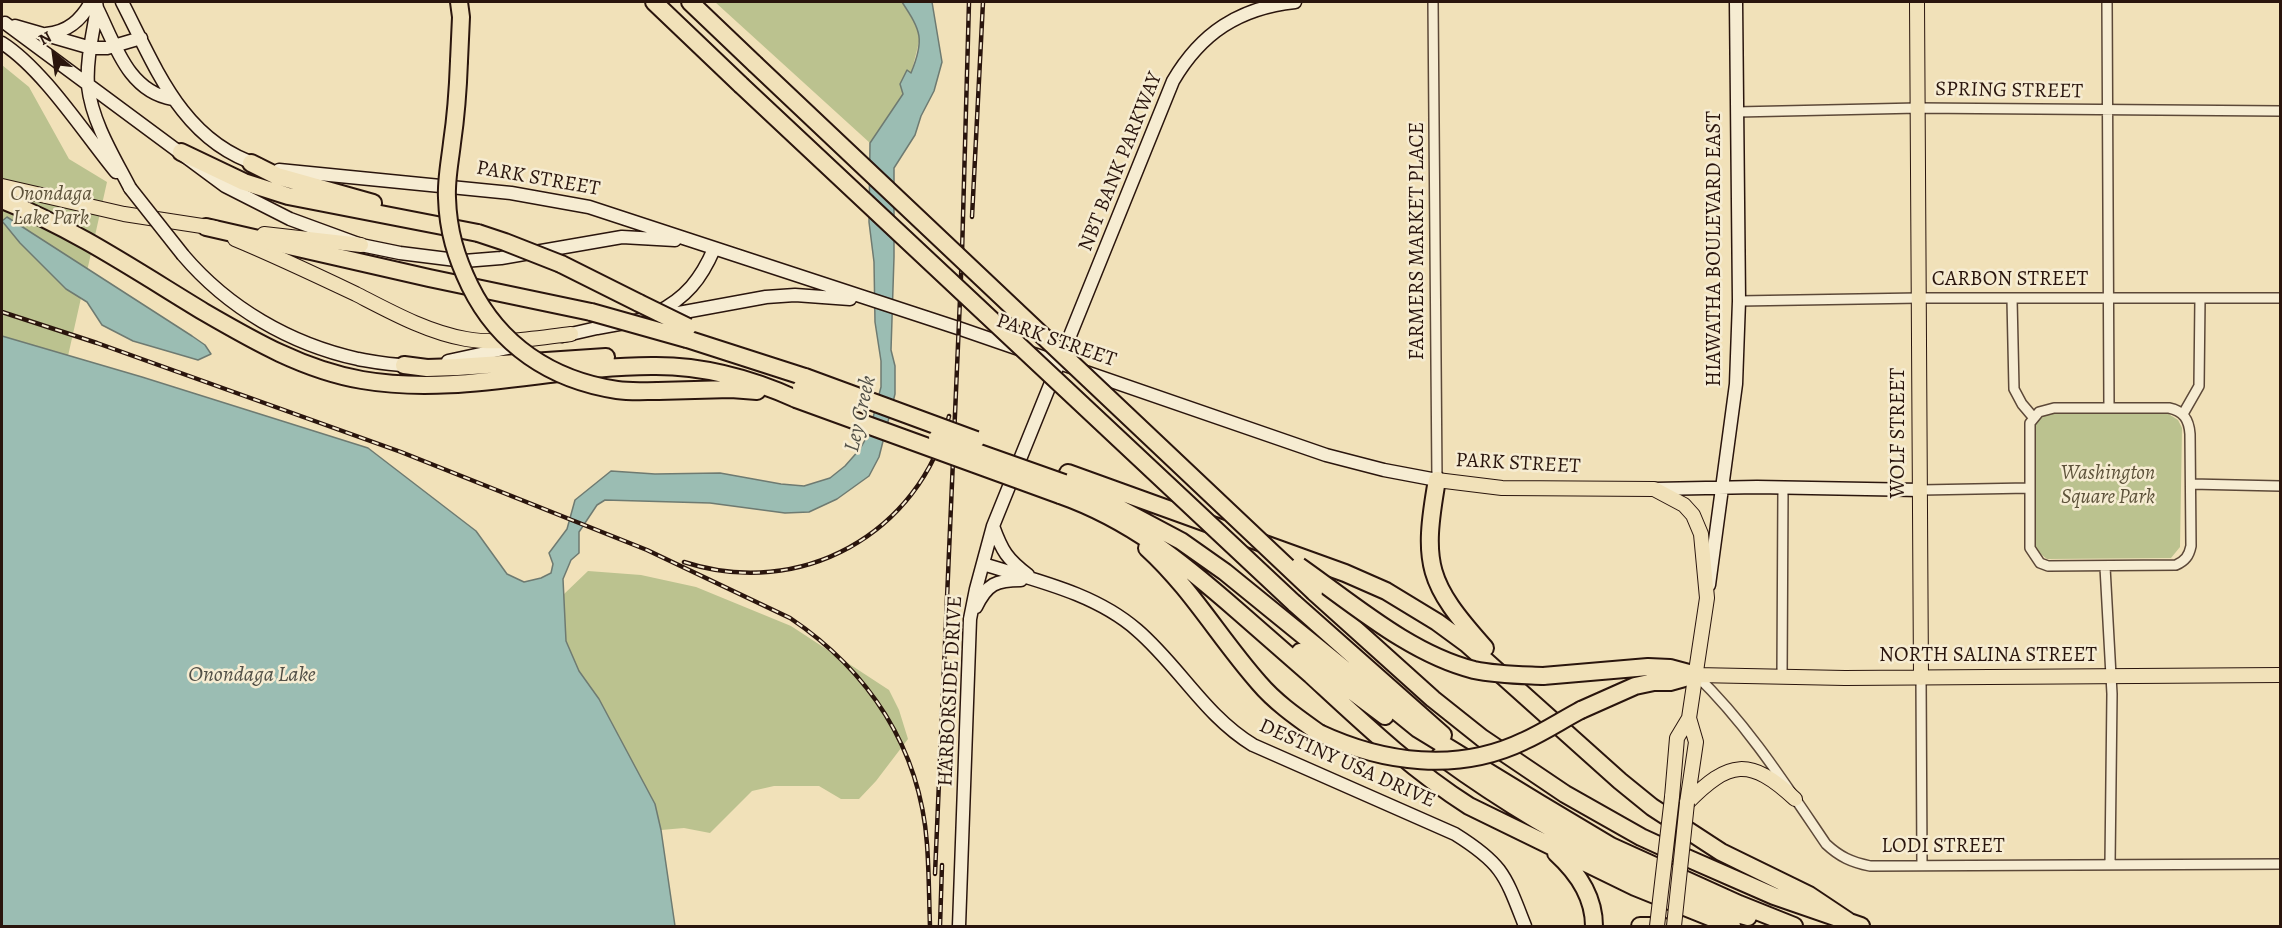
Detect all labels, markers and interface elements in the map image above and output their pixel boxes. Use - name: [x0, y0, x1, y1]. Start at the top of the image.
- north arrow: [24, 24, 84, 84]
- text: N: [35, 26, 56, 51]
- street label: NBT BANK PARKWAY: [1074, 69, 1168, 255]
- street label: SPRING STREET: [1935, 77, 2083, 105]
- street label: HIAWATHA BOULEVARD EAST: [1702, 111, 1728, 387]
- street label: FARMERS MARKET PLACE: [1405, 122, 1431, 360]
- street label: PARK STREET: [474, 156, 602, 202]
- park label: Onondaga Lake Park: [10, 182, 92, 232]
- street label: CARBON STREET: [1932, 267, 2088, 293]
- street label: PARK STREET: [993, 309, 1119, 373]
- street label: WOLF STREET: [1886, 368, 1912, 498]
- water label: Ley Creek: [839, 373, 883, 455]
- street label: PARK STREET: [1455, 448, 1581, 480]
- park label: Washington Square Park: [2061, 461, 2155, 511]
- street label: HARBORSIDE DRIVE: [933, 595, 969, 787]
- street label: NORTH SALINA STREET: [1879, 643, 2097, 669]
- water label: Onondaga Lake: [188, 663, 316, 689]
- street label: DESTINY USA DRIVE: [1255, 714, 1439, 814]
- street label: LODI STREET: [1881, 834, 2005, 860]

